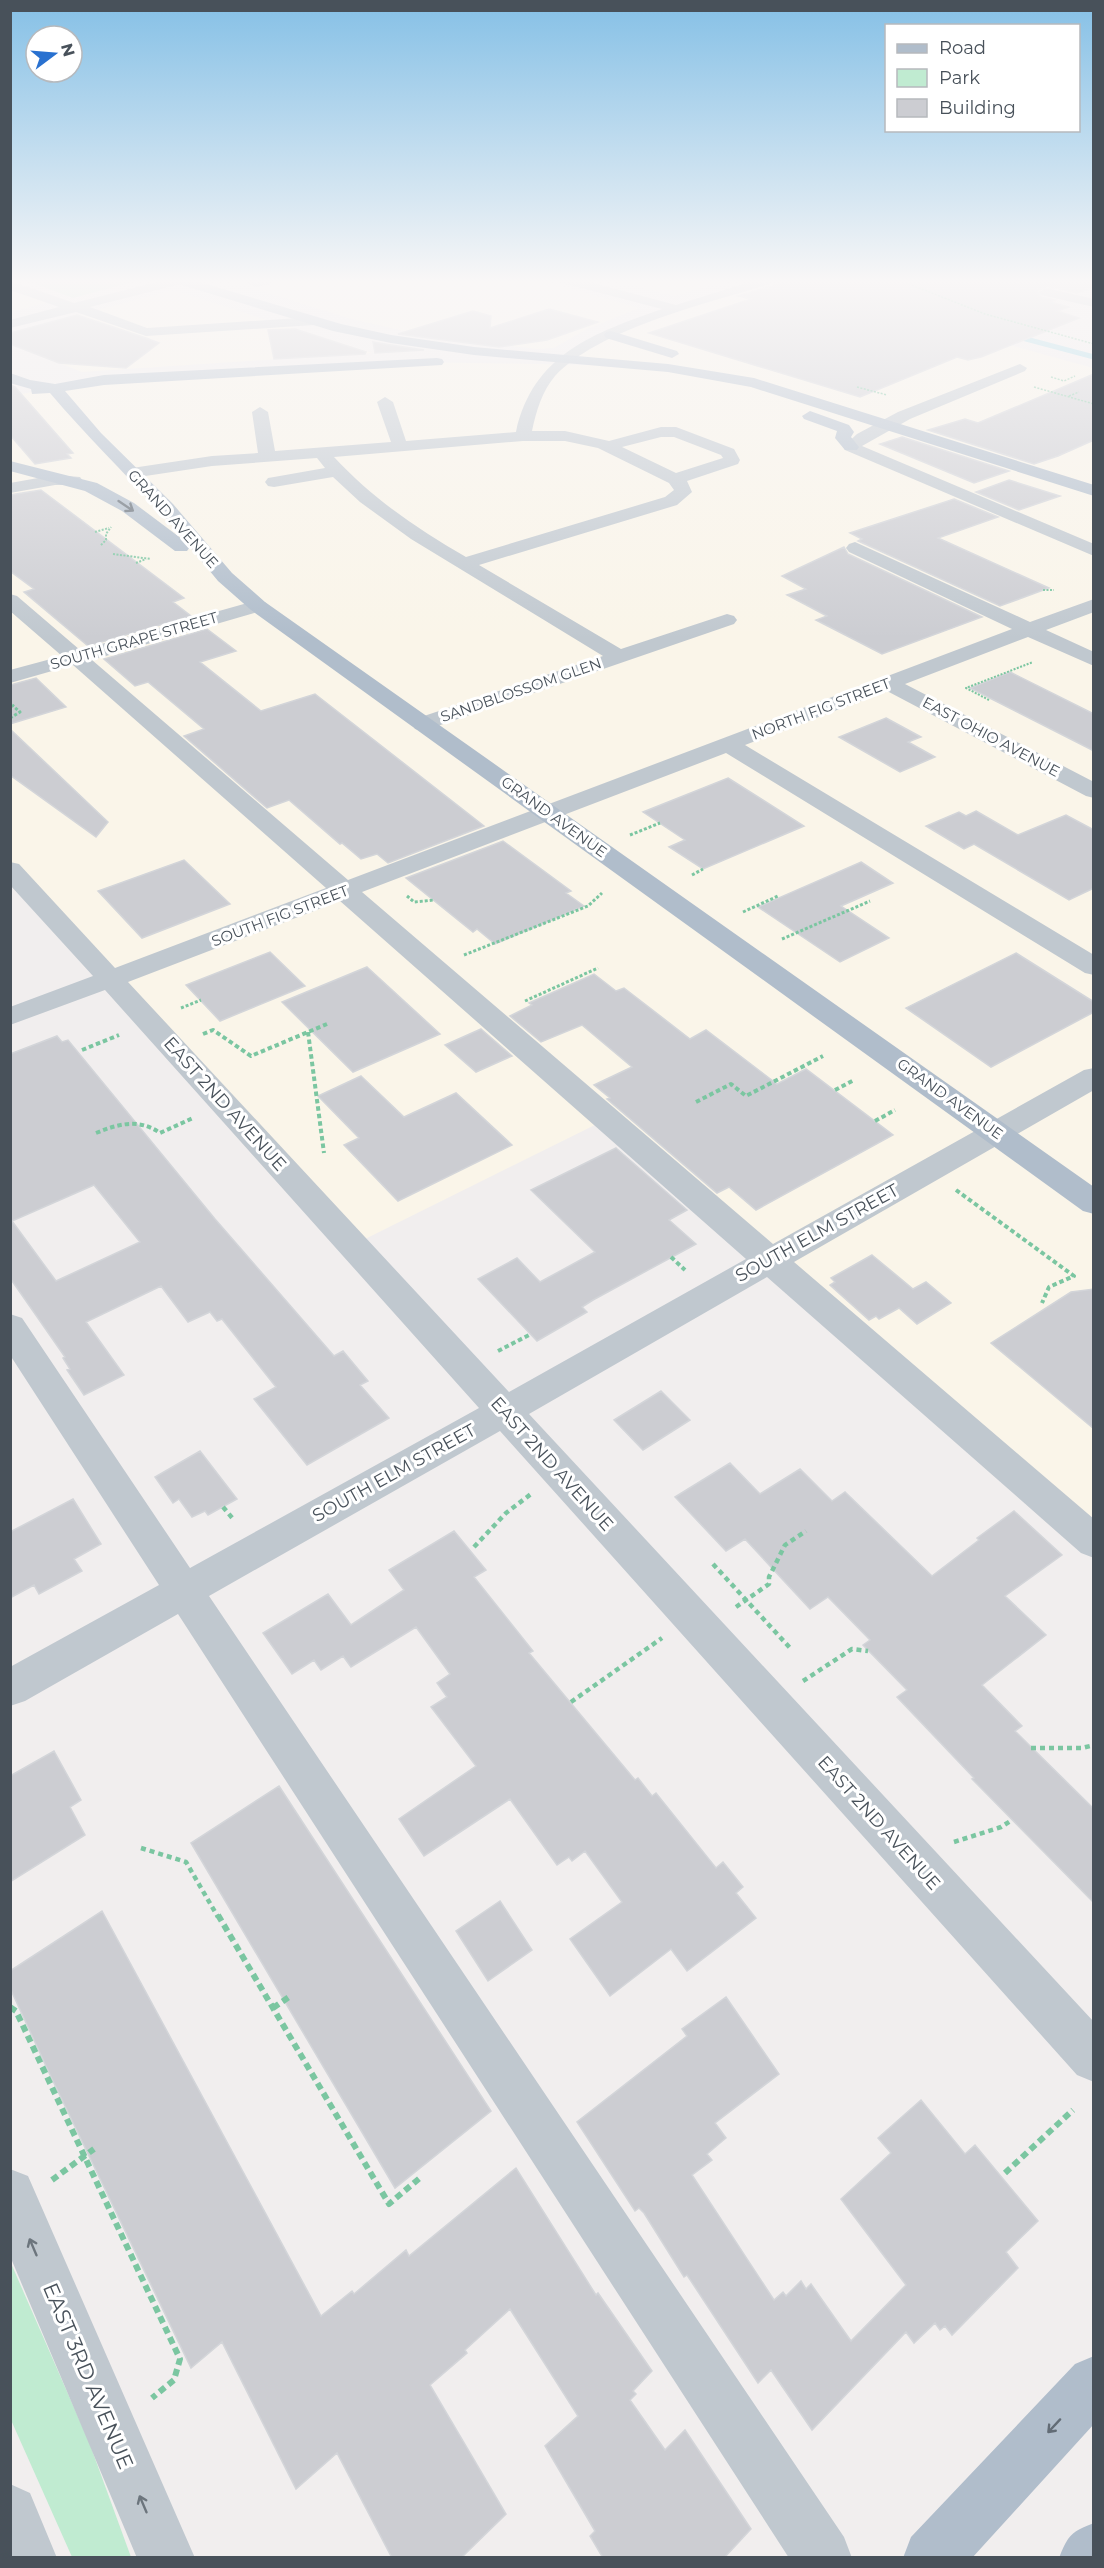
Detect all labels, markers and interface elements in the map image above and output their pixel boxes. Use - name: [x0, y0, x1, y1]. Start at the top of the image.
- north arrow: [24, 24, 84, 84]
- legend: [885, 24, 1080, 132]
- text: Road: [939, 37, 986, 59]
- text: N: [57, 41, 79, 59]
- text: Park: [939, 67, 980, 89]
- text: Building: [939, 97, 1016, 119]
- street label: GRAND AVENUE: [124, 465, 223, 572]
- one-way arrow: [118, 500, 134, 512]
- street label: SOUTH GRAPE STREET: [48, 607, 220, 674]
- street label: SANDBLOSSOM GLEN: [438, 653, 604, 726]
- street label: NORTH FIG STREET: [749, 673, 893, 744]
- street label: EAST OHIO AVENUE: [919, 692, 1063, 781]
- street label: GRAND AVENUE: [498, 772, 611, 861]
- street label: SOUTH FIG STREET: [209, 881, 351, 950]
- street label: EAST 2ND AVENUE: [159, 1032, 291, 1176]
- street label: GRAND AVENUE: [894, 1054, 1007, 1143]
- street label: SOUTH ELM STREET: [732, 1179, 903, 1287]
- street label: EAST 2ND AVENUE: [486, 1392, 618, 1536]
- street label: SOUTH ELM STREET: [309, 1419, 480, 1527]
- street label: EAST 2ND AVENUE: [813, 1751, 945, 1895]
- one-way arrow: [27, 2239, 38, 2257]
- street label: EAST 3RD AVENUE: [38, 2279, 139, 2473]
- one-way arrow: [1047, 2418, 1061, 2433]
- one-way arrow: [137, 2495, 148, 2513]

